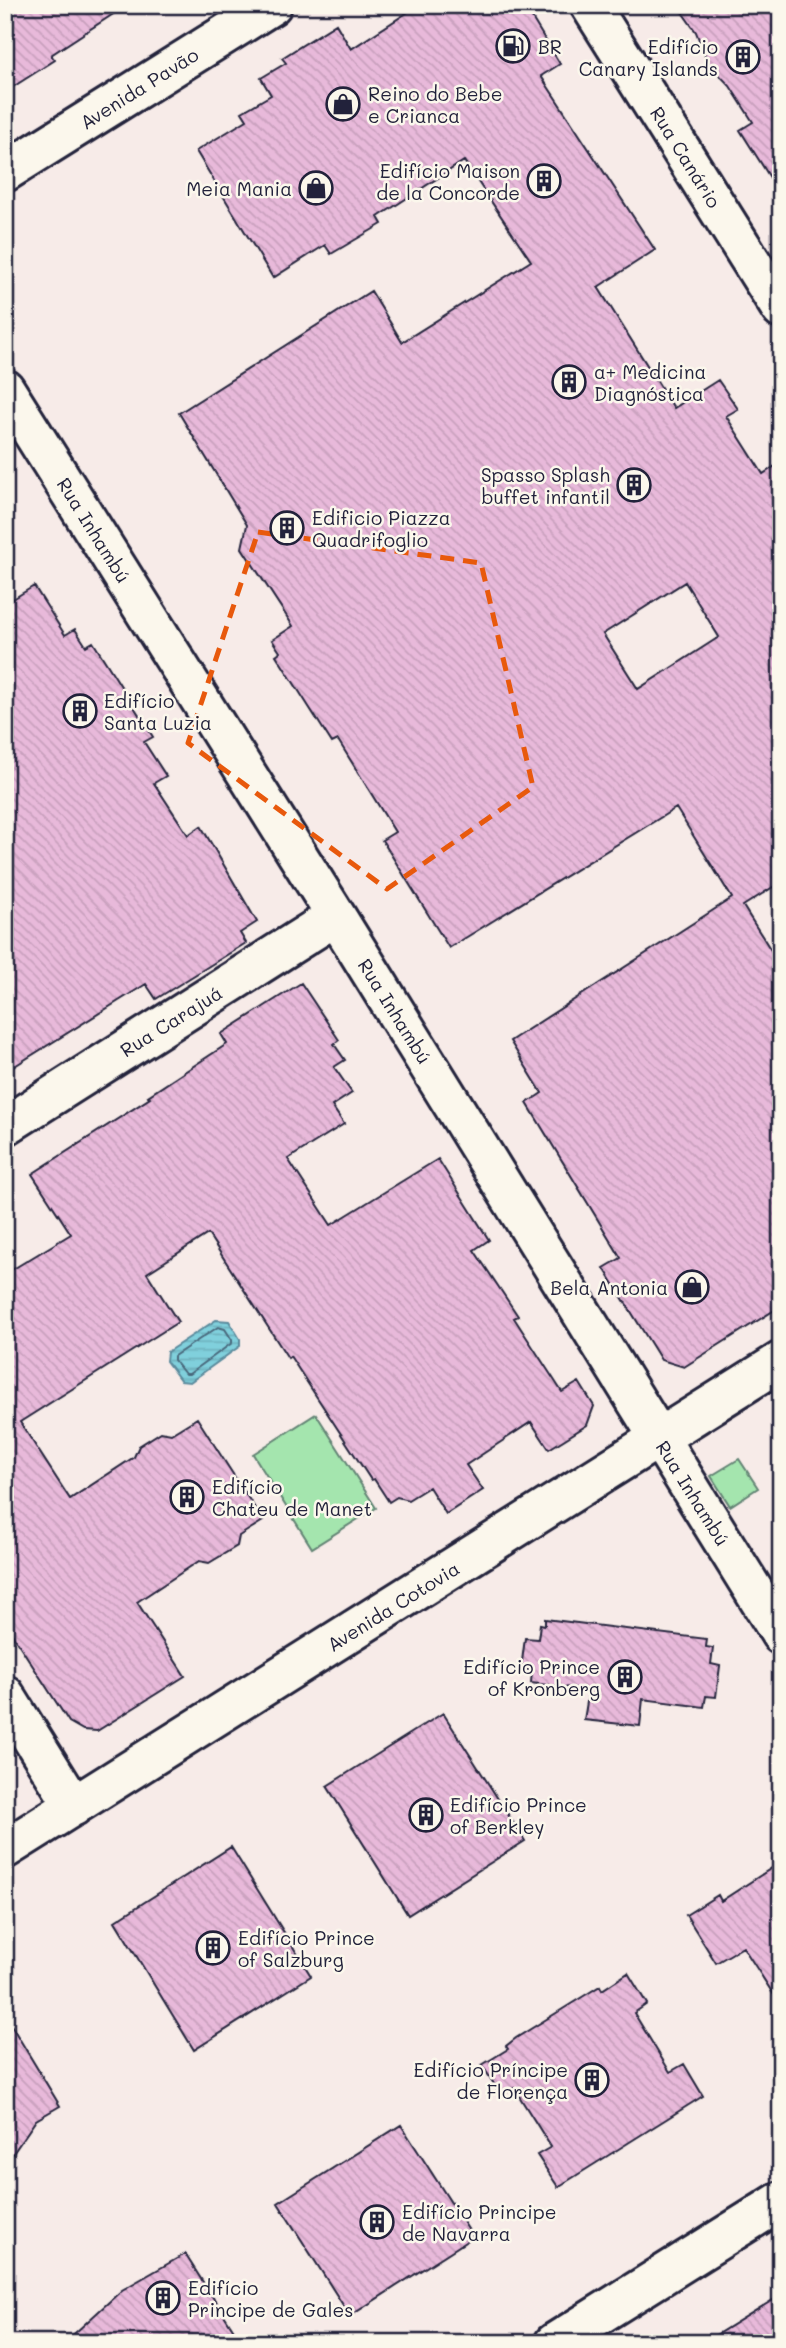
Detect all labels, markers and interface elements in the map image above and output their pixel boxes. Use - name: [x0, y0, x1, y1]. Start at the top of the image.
- fuel station icon: BR: [494, 27, 532, 65]
- place label: BR: [538, 34, 562, 59]
- place label: Edifício Canary Islands: [579, 34, 718, 81]
- building icon: Edifício Canary Islands: [724, 38, 762, 76]
- street label: Avenida Pavão: [75, 42, 203, 134]
- place label: Reino do Bebe e Crianca: [368, 81, 502, 128]
- shop icon: Reino do Bebe e Crianca: [324, 85, 362, 123]
- street label: Rua Canário: [645, 102, 727, 212]
- place label: Edifício Maison de la Concorde: [376, 158, 520, 205]
- building icon: Edifício Maison de la Concorde: [525, 162, 563, 200]
- shop icon: Meia Mania: [297, 169, 335, 207]
- place label: Meia Mania: [186, 176, 292, 201]
- place label: a+ Medicina Diagnóstica: [594, 359, 706, 406]
- building icon: a+ Medicina Diagnóstica: [550, 363, 588, 401]
- place label: Spasso Splash buffet infantil: [481, 462, 610, 509]
- building icon: Spasso Splash buffet infantil: [615, 466, 653, 504]
- street label: Rua Inhambú: [52, 473, 136, 587]
- place label: Edificio Piazza Quadrifoglio: [312, 505, 451, 552]
- building icon: Edificio Piazza Quadrifoglio: [268, 509, 306, 547]
- place label: Edifício Santa Luzia: [104, 688, 212, 735]
- building icon: Edifício Santa Luzia: [61, 692, 99, 730]
- street label: Rua Inhambú: [353, 954, 437, 1068]
- street label: Rua Carajuá: [115, 980, 227, 1062]
- shop icon: Bela Antonia: [673, 1268, 711, 1306]
- place label: Bela Antonia: [550, 1275, 668, 1300]
- street label: Rua Inhambú: [651, 1436, 735, 1550]
- place label: Edifício Chateu de Manet: [212, 1474, 372, 1521]
- building icon: Edifício Chateu de Manet: [168, 1478, 206, 1516]
- street label: Avenida Cotovia: [322, 1555, 464, 1657]
- place label: Edifício Prince of Kronberg: [463, 1654, 600, 1701]
- building icon: Edifício Prince of Kronberg: [606, 1658, 644, 1696]
- place label: Edifício Prince of Berkley: [450, 1792, 587, 1839]
- building icon: Edifício Prince of Berkley: [407, 1796, 445, 1834]
- place label: Edifício Prince of Salzburg: [238, 1925, 375, 1972]
- building icon: Edifício Prince of Salzburg: [194, 1929, 232, 1967]
- place label: Edifício Príncipe de Florença: [413, 2057, 568, 2104]
- building icon: Edifício Príncipe de Florença: [573, 2061, 611, 2099]
- place label: Edifício Principe de Navarra: [402, 2199, 556, 2246]
- building icon: Edifício Principe de Navarra: [358, 2203, 396, 2241]
- place label: Edifício Principe de Gales: [188, 2275, 354, 2322]
- building icon: Edifício Principe de Gales: [144, 2279, 182, 2317]

